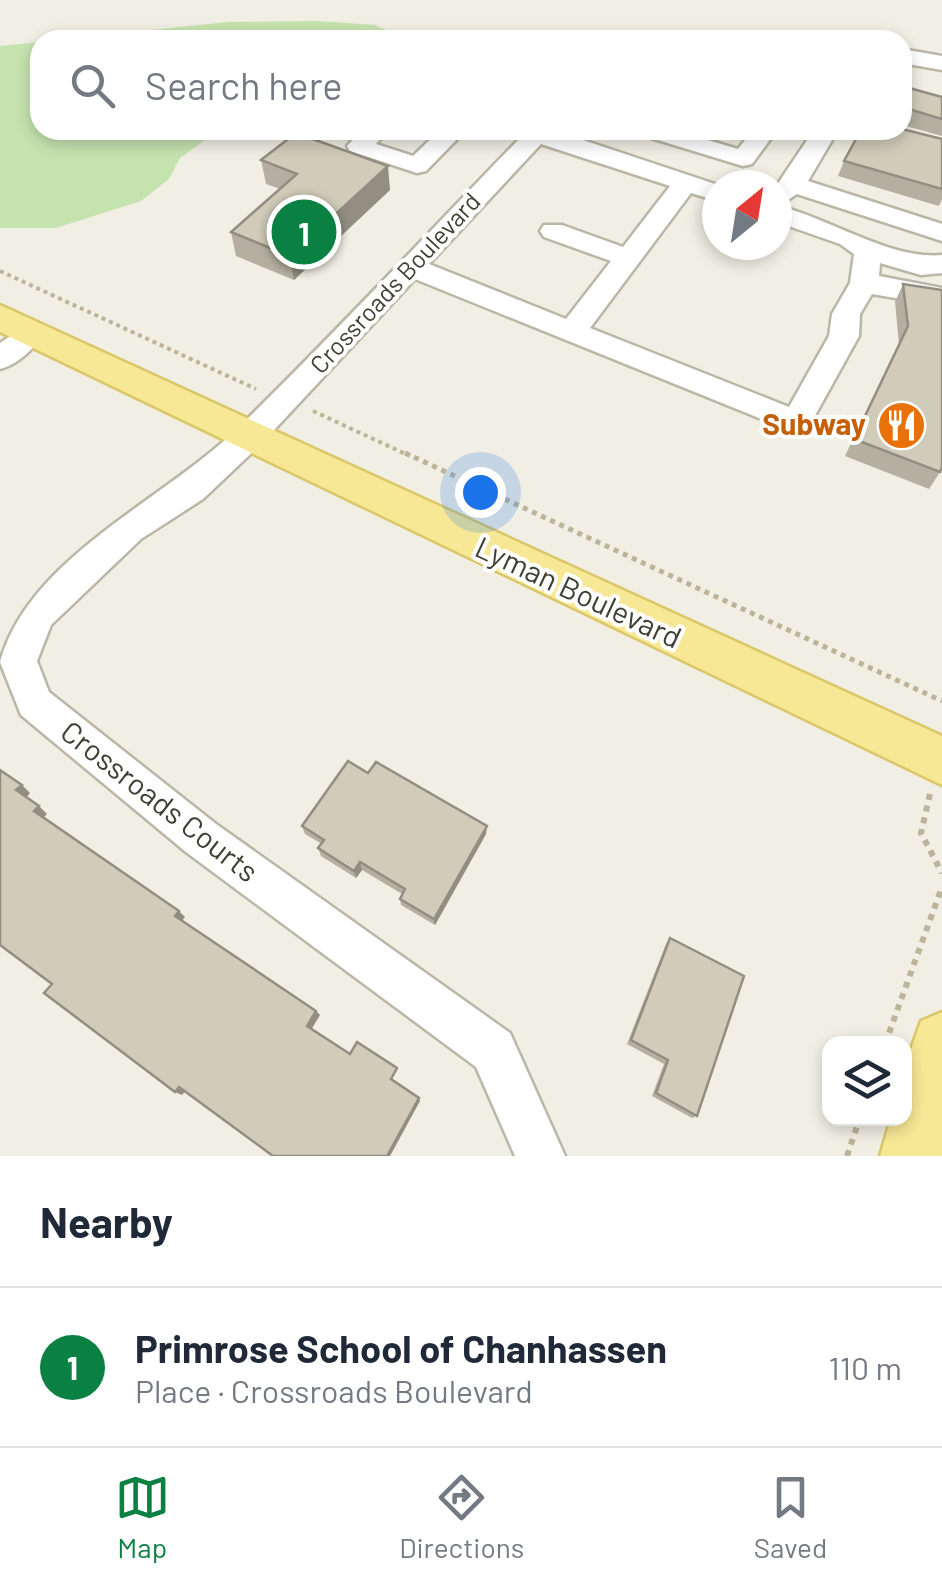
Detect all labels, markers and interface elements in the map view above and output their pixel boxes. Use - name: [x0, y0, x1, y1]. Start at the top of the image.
- search box: [30, 30, 912, 140]
- icon: search: [65, 58, 120, 113]
- text: Search here: [145, 62, 343, 108]
- north arrow: [702, 170, 792, 260]
- street label: Crossroads Boulevard: [303, 186, 486, 379]
- pin: 1: [272, 194, 336, 270]
- restaurant icon: Subway: [875, 399, 927, 451]
- place label: Subway: [762, 405, 866, 441]
- your location: [455, 467, 506, 518]
- street label: Lyman Boulevard: [470, 528, 687, 655]
- street label: Crossroads Courts: [54, 712, 266, 889]
- map controls: [822, 1036, 912, 1126]
- button: layers: [822, 1036, 912, 1126]
- text: Nearby: [40, 1196, 173, 1246]
- text: Primrose School of Chanhassen: [135, 1325, 667, 1371]
- text: 1: [67, 1348, 78, 1386]
- text: 110 m: [829, 1348, 902, 1386]
- text: Place · Crossroads Boulevard: [135, 1371, 533, 1409]
- tab: Map: [115, 1470, 170, 1564]
- tab: Directions: [399, 1470, 524, 1564]
- tab: Saved: [754, 1470, 827, 1564]

